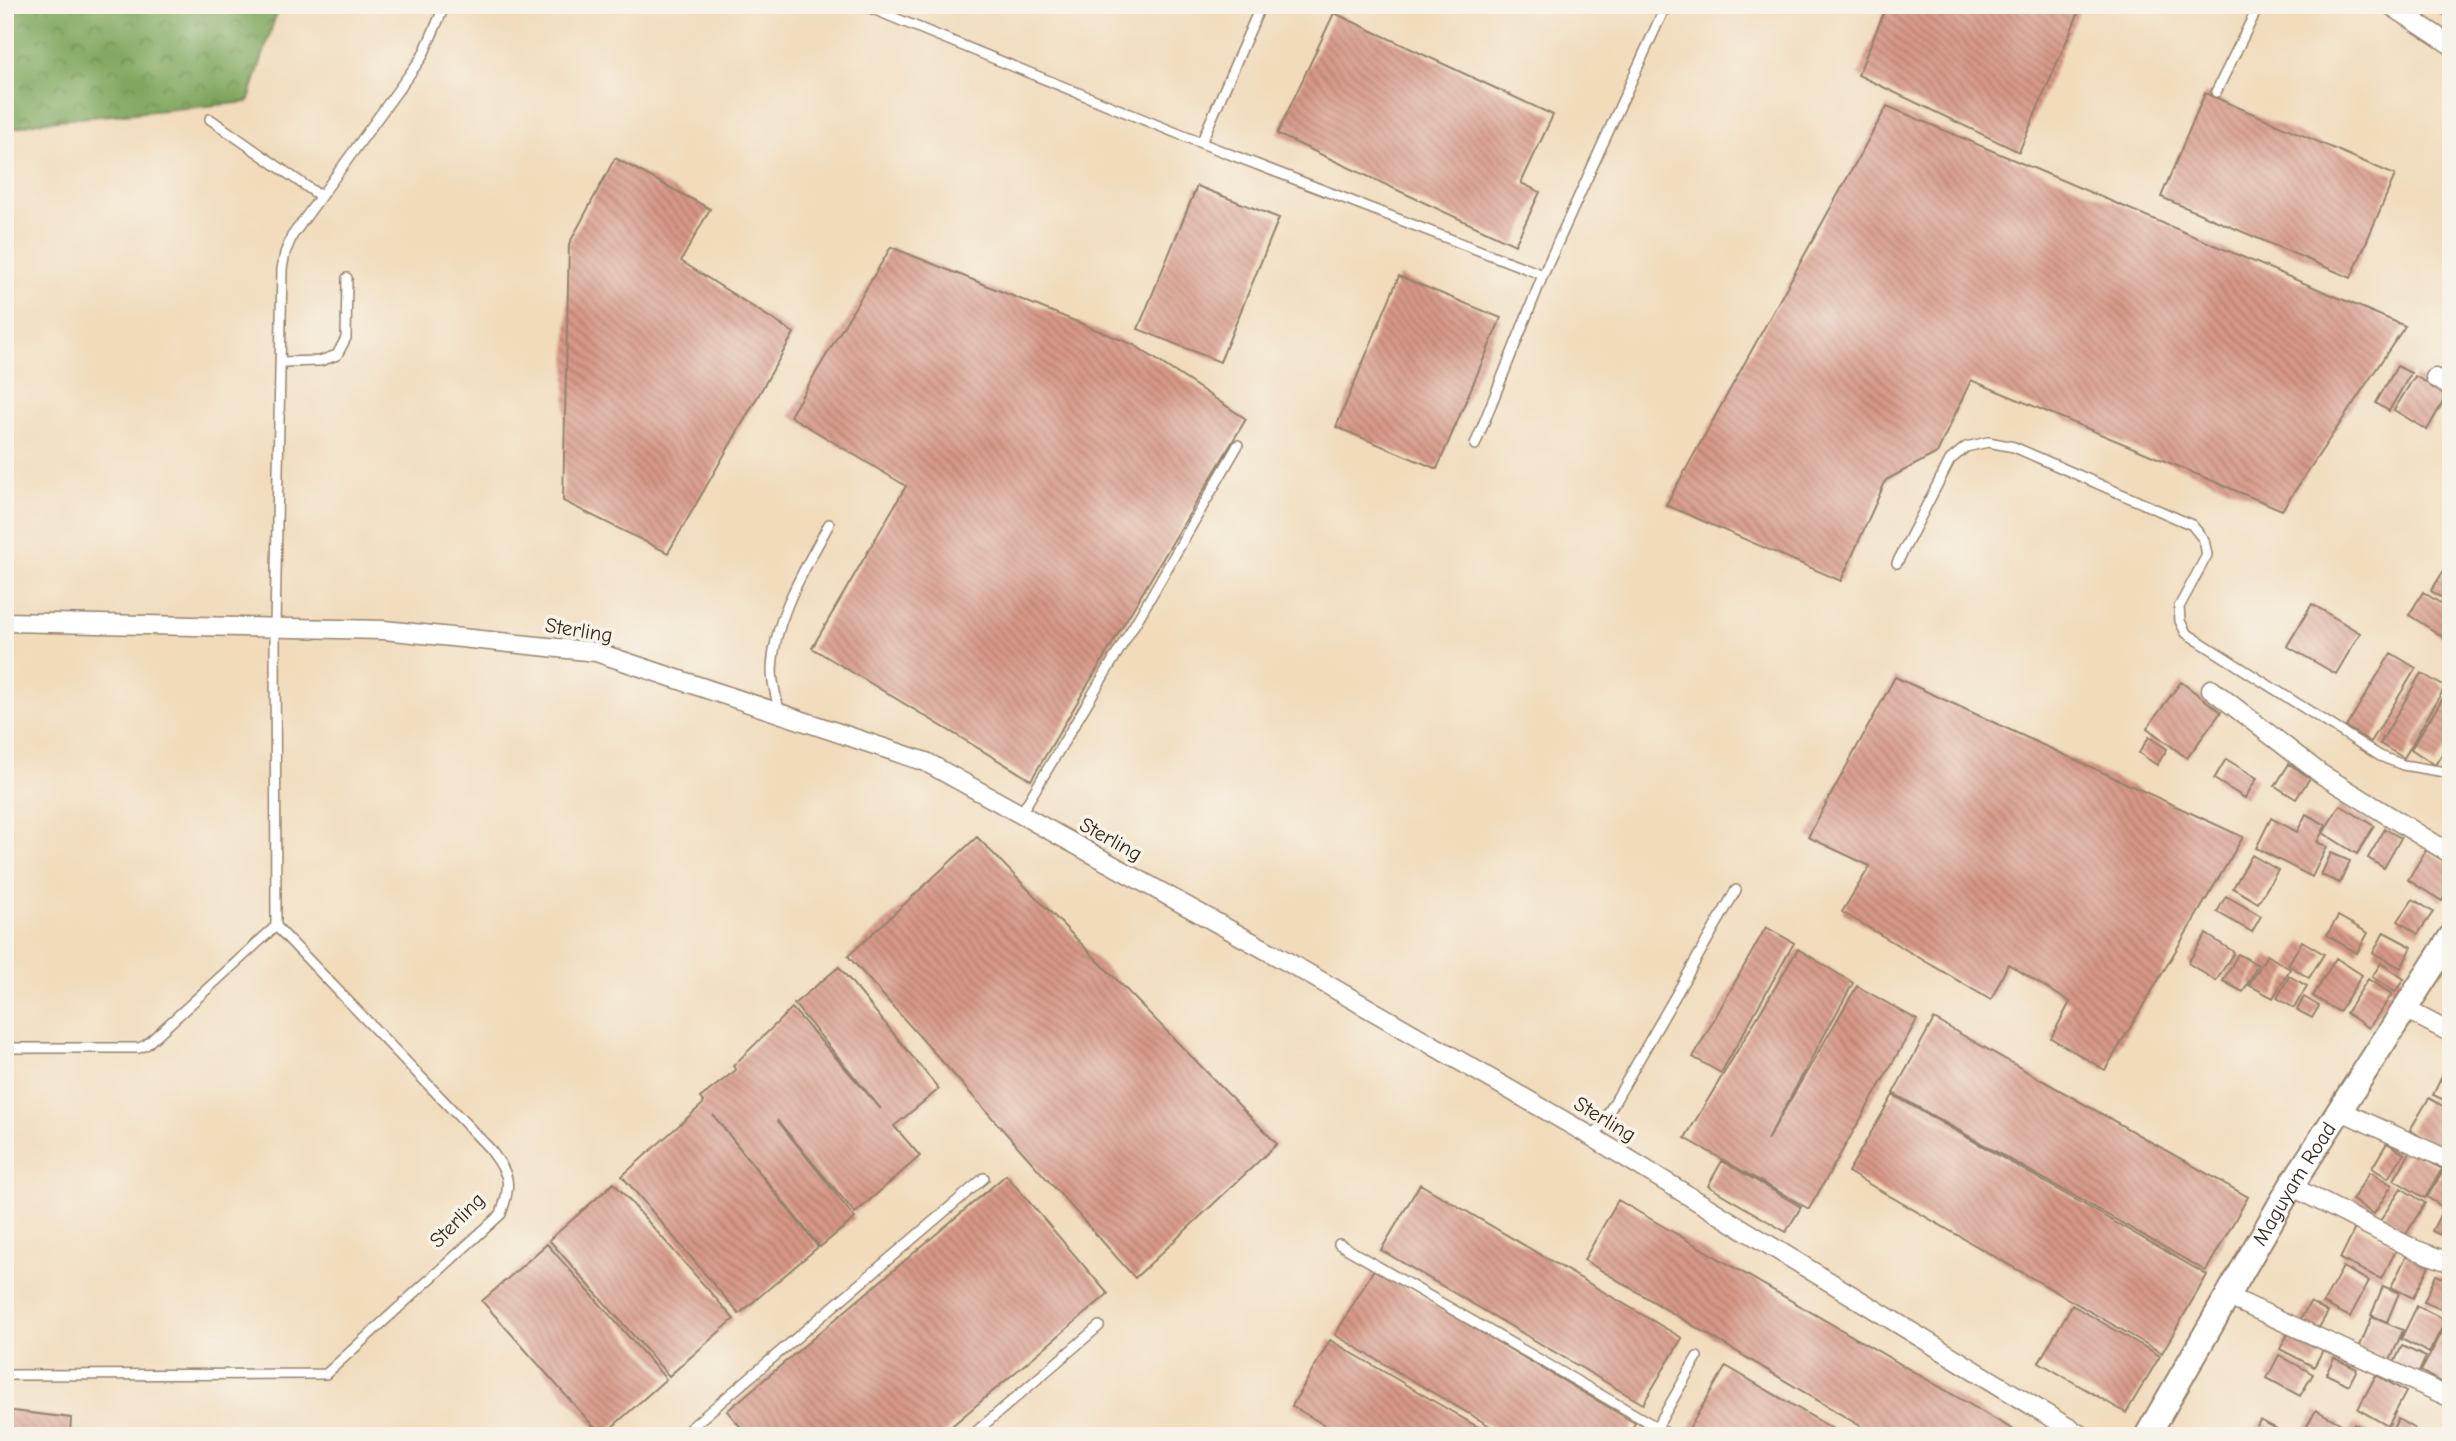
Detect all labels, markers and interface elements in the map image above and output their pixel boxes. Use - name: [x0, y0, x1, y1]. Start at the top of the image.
- street label: Sterling: [544, 613, 614, 647]
- street label: Sterling: [1075, 812, 1147, 866]
- street label: Sterling: [1570, 1091, 1640, 1147]
- street label: Maguyam Road: [2247, 1118, 2341, 1250]
- street label: Sterling: [424, 1187, 490, 1253]

